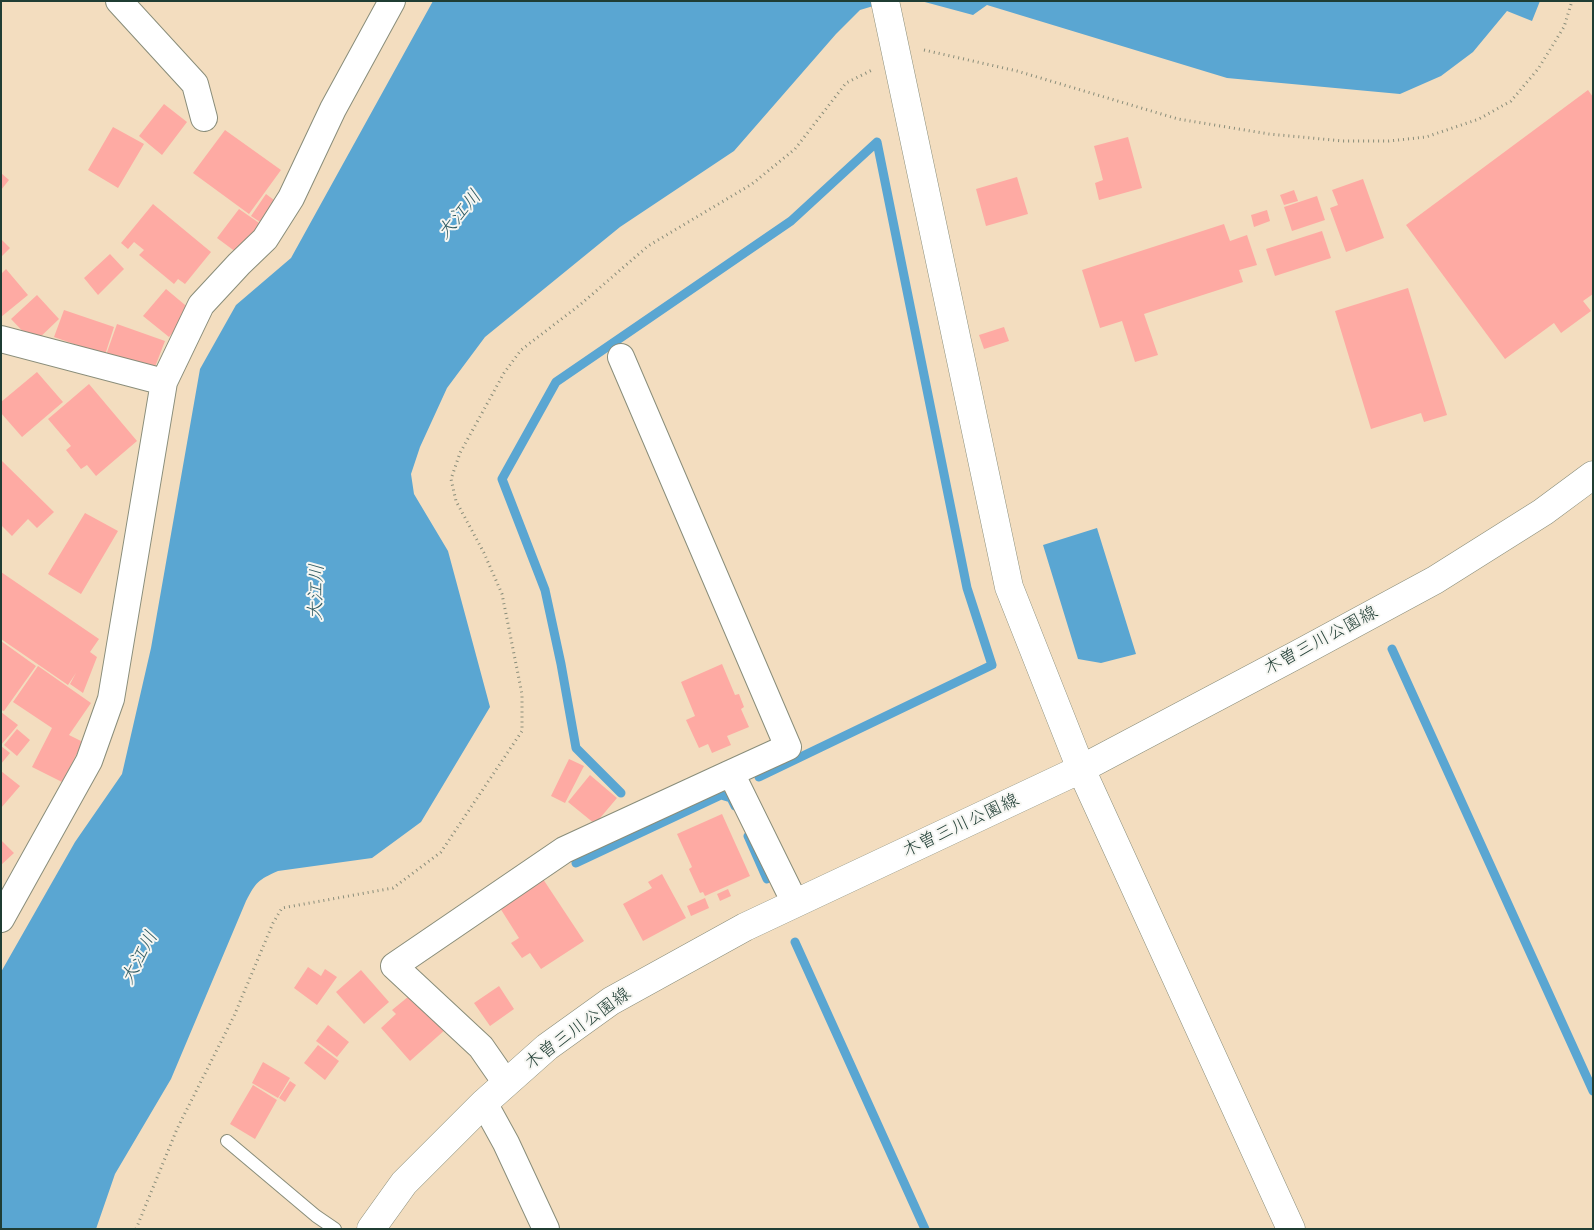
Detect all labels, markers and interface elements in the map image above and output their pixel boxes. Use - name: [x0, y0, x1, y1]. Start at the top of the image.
- water label: 大江川: [433, 186, 487, 244]
- water label: 大江川: [305, 563, 329, 621]
- street label: 木曽三川公園線: [1260, 602, 1382, 680]
- street label: 木曽三川公園線: [899, 790, 1023, 862]
- water label: 大江川: [117, 927, 163, 989]
- street label: 木曽三川公園線: [521, 983, 635, 1075]

